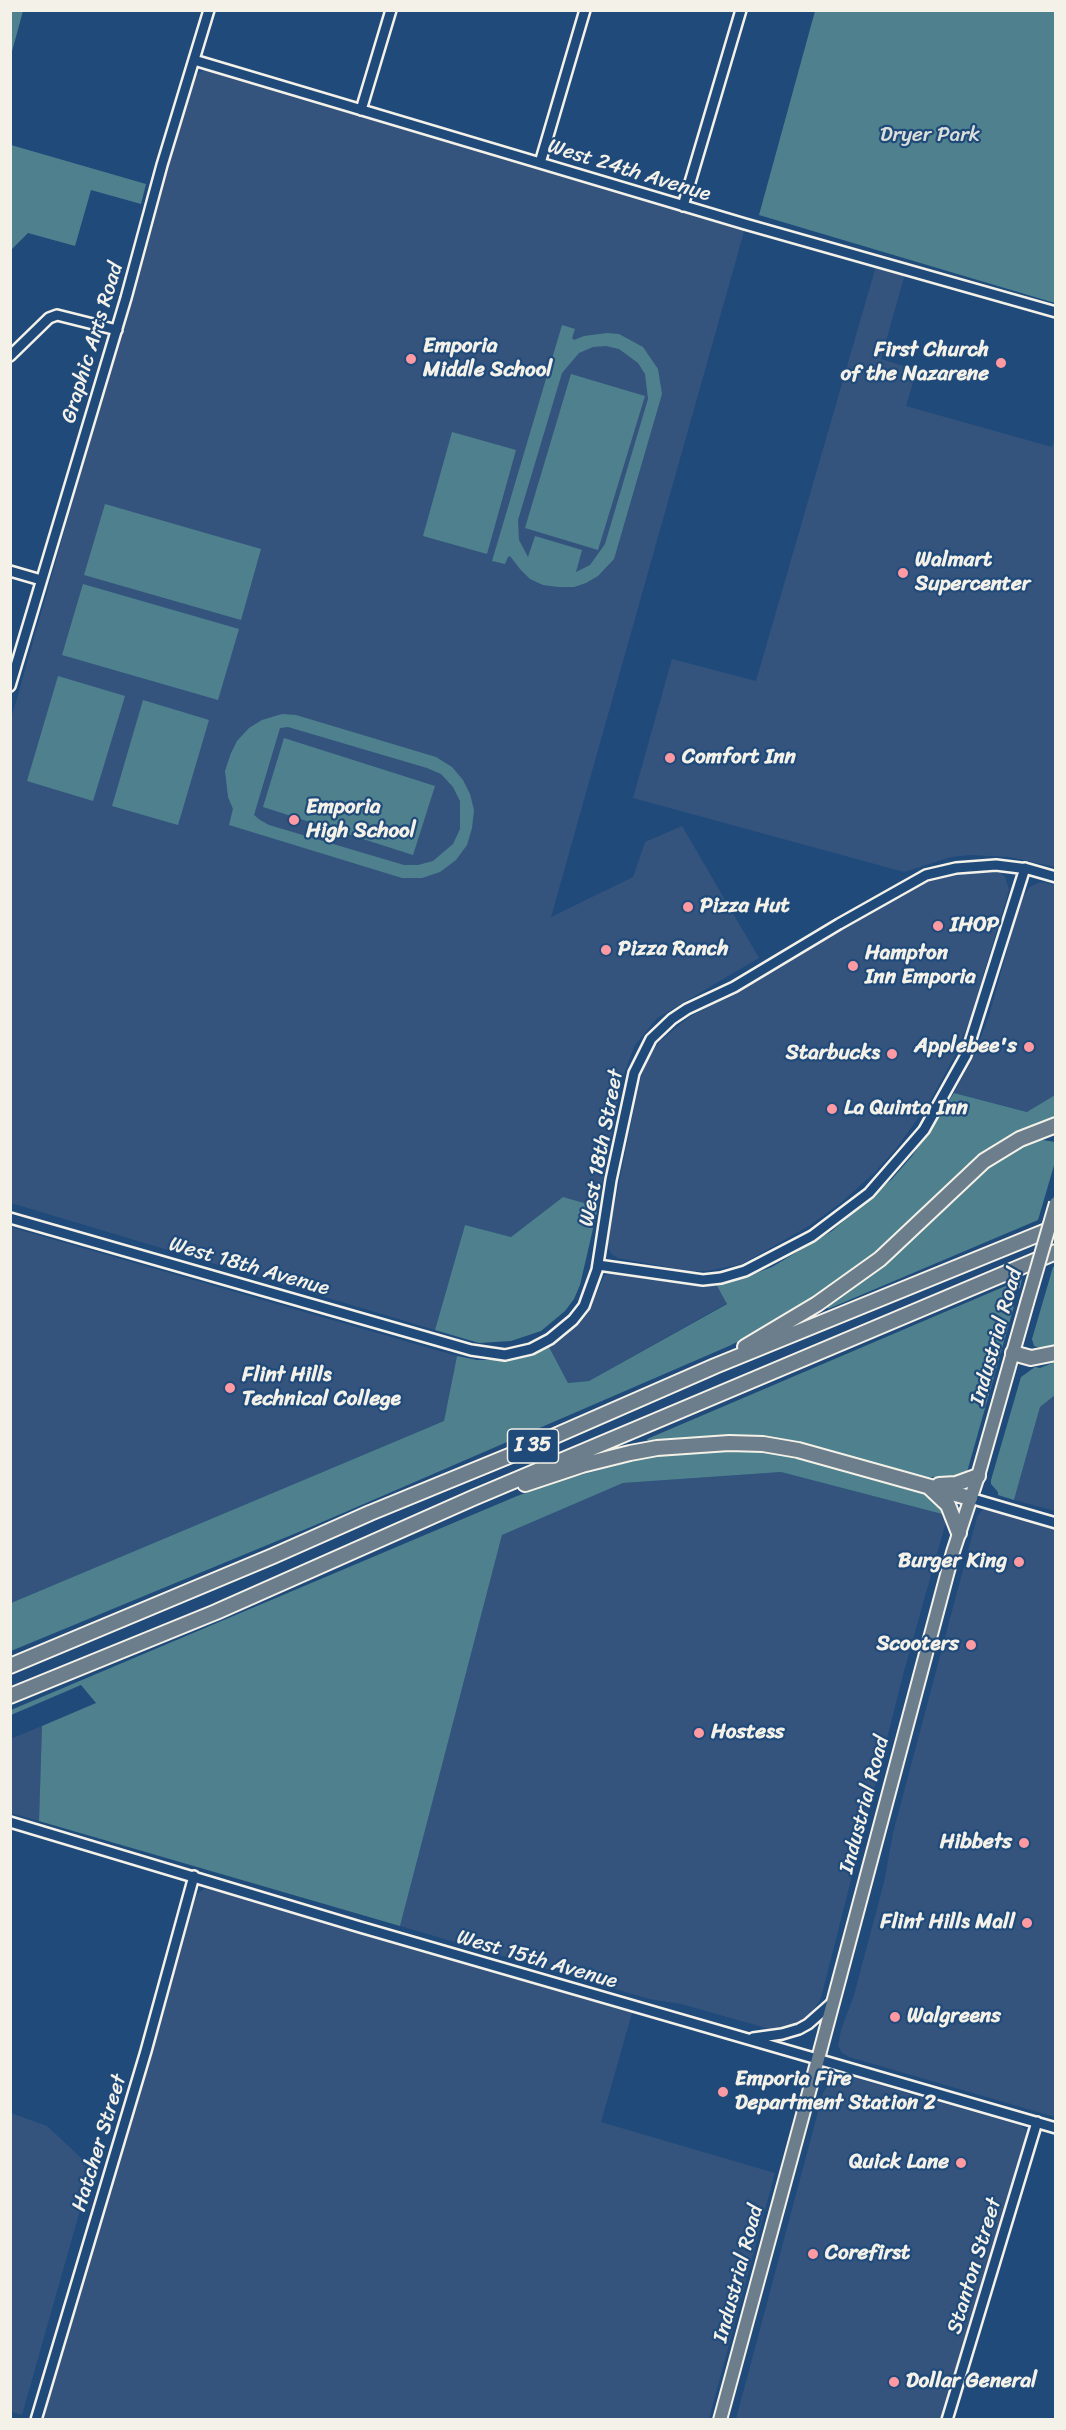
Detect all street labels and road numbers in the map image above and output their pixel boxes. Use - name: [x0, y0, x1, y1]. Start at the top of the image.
- street label: West 24th Avenue: [544, 134, 714, 208]
- street label: Graphic Arts Road: [57, 260, 129, 426]
- street label: West 18th Street: [574, 1067, 630, 1229]
- street label: West 18th Avenue: [166, 1232, 332, 1302]
- street label: Industrial Road: [965, 1266, 1029, 1408]
- road number: I 35: [508, 1429, 558, 1463]
- street label: Industrial Road: [835, 1734, 895, 1876]
- street label: West 15th Avenue: [454, 1925, 620, 1995]
- street label: Hatcher Street: [67, 2071, 133, 2215]
- street label: Stanton Street: [942, 2195, 1008, 2337]
- street label: Industrial Road: [709, 2203, 769, 2345]

